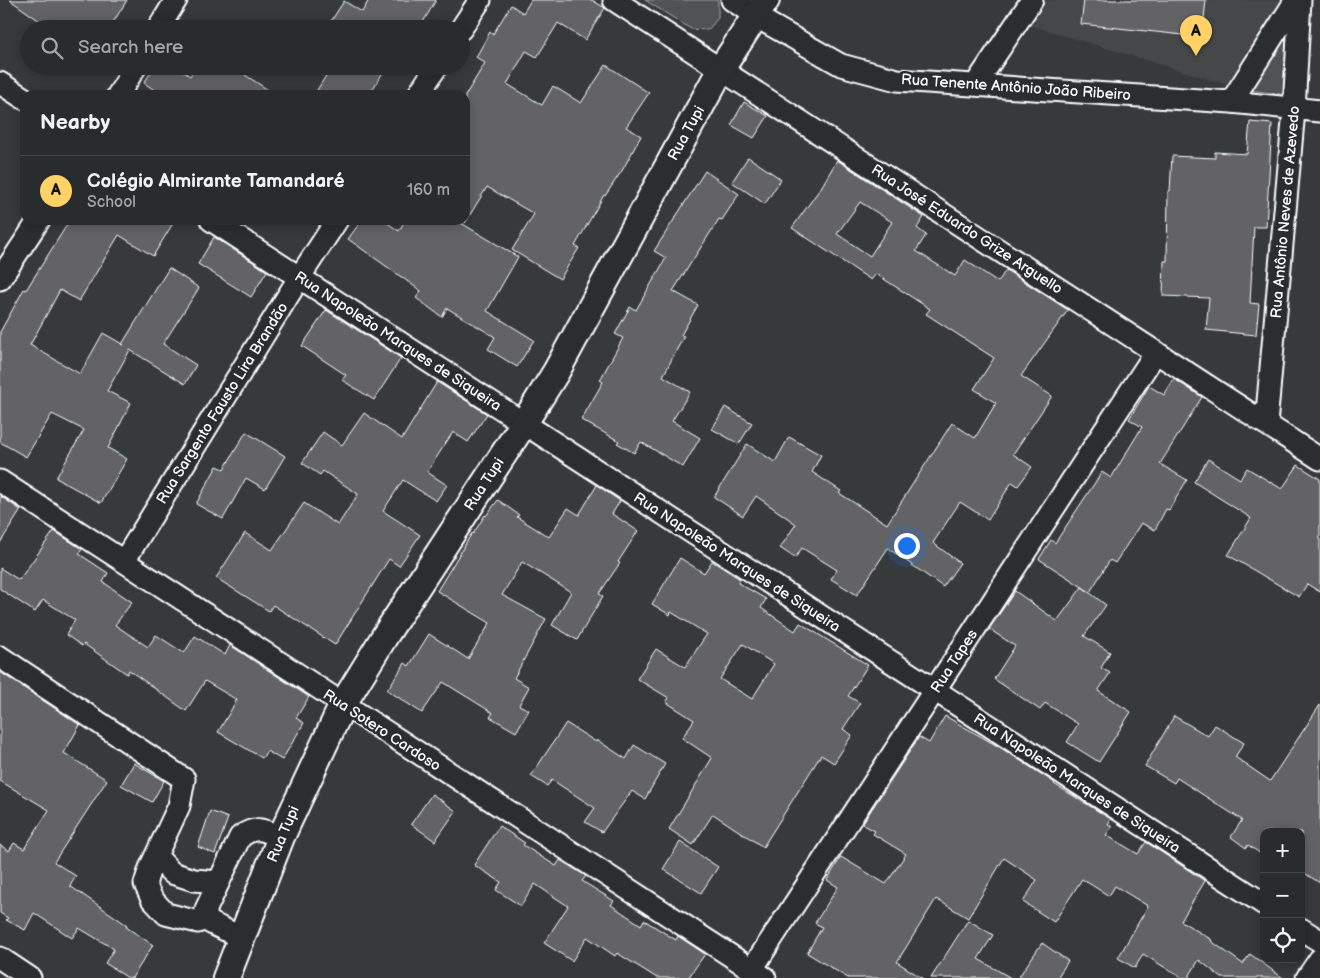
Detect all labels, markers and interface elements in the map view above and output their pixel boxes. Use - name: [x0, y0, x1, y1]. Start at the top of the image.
- pin: A: [1180, 15, 1212, 56]
- search box: [20, 20, 470, 75]
- icon: search: [38, 34, 66, 62]
- text: Search here: [78, 36, 183, 59]
- street label: Rua Tenente Antônio João Ribeiro: [900, 70, 1131, 105]
- street label: Rua Tupi: [664, 103, 709, 164]
- street label: Rua Antônio Neves de Azevedo: [1267, 105, 1304, 319]
- text: Nearby: [40, 110, 110, 135]
- street label: Rua José Eduardo Grize Arguello: [867, 160, 1066, 298]
- text: Colégio Almirante Tamandaré: [87, 170, 344, 193]
- text: A: [51, 181, 61, 200]
- text: 160 m: [407, 181, 450, 200]
- text: School: [87, 193, 136, 212]
- street label: Rua Napoleão Marques de Siqueira: [291, 267, 505, 416]
- street label: Rua Sargento Fausto Lira Brandão: [152, 299, 292, 508]
- street label: Rua Tupi: [460, 454, 509, 514]
- street label: Rua Napoleão Marques de Siqueira: [630, 488, 844, 637]
- your location: [894, 533, 920, 559]
- street label: Rua Tapes: [927, 625, 982, 697]
- street label: Rua Sotero Cardoso: [319, 685, 444, 776]
- street label: Rua Napoleão Marques de Siqueira: [970, 709, 1184, 858]
- street label: Rua Tupi: [263, 803, 304, 865]
- map controls: [1260, 828, 1305, 963]
- button: +: [1260, 828, 1305, 873]
- button: −: [1260, 873, 1305, 918]
- button: locate: [1260, 918, 1305, 963]

